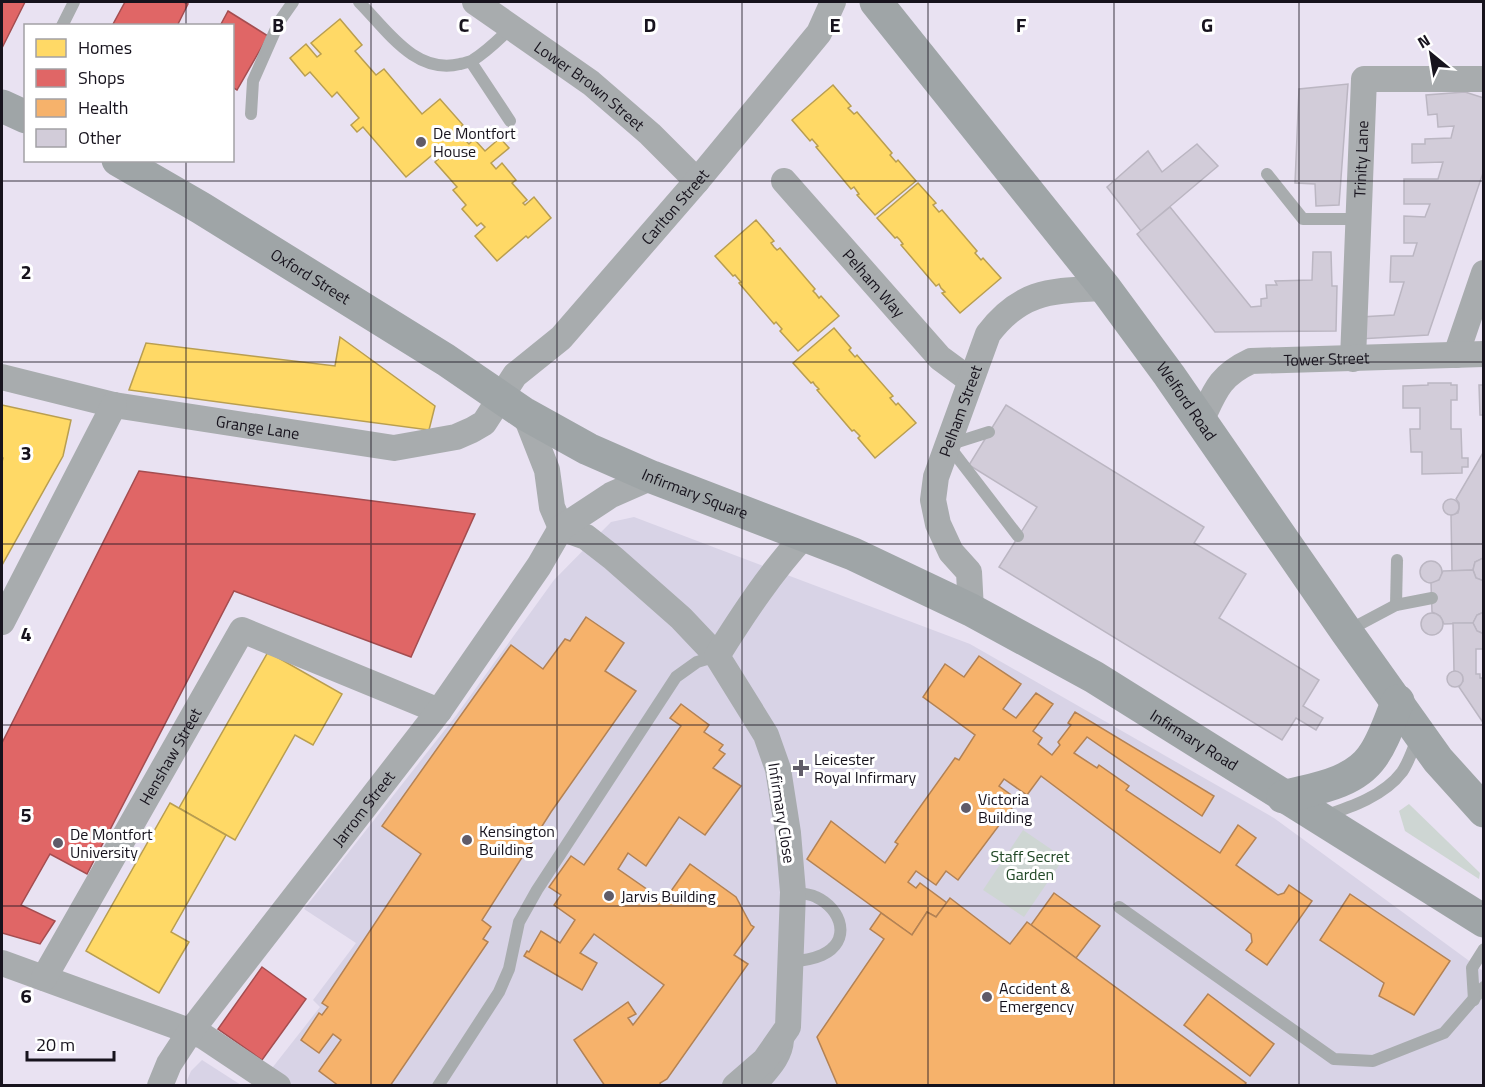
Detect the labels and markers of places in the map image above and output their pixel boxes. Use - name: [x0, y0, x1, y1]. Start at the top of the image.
- place label: De Montfort House: [433, 121, 516, 163]
- marker: De Montfort House: [414, 135, 428, 149]
- place label: Leicester Royal Infirmary: [814, 747, 917, 789]
- marker: Leicester Royal Infirmary: [792, 759, 810, 777]
- place label: Victoria Building: [978, 787, 1032, 829]
- marker: Victoria Building: [959, 801, 973, 815]
- place label: Kensington Building: [479, 819, 555, 861]
- place label: De Montfort University: [70, 822, 153, 864]
- marker: Kensington Building: [460, 833, 474, 847]
- marker: De Montfort University: [51, 836, 65, 850]
- place label: Jarvis Building: [621, 884, 716, 908]
- marker: Jarvis Building: [602, 889, 616, 903]
- place label: Accident & Emergency: [999, 976, 1075, 1018]
- marker: Accident & Emergency: [980, 990, 994, 1004]

